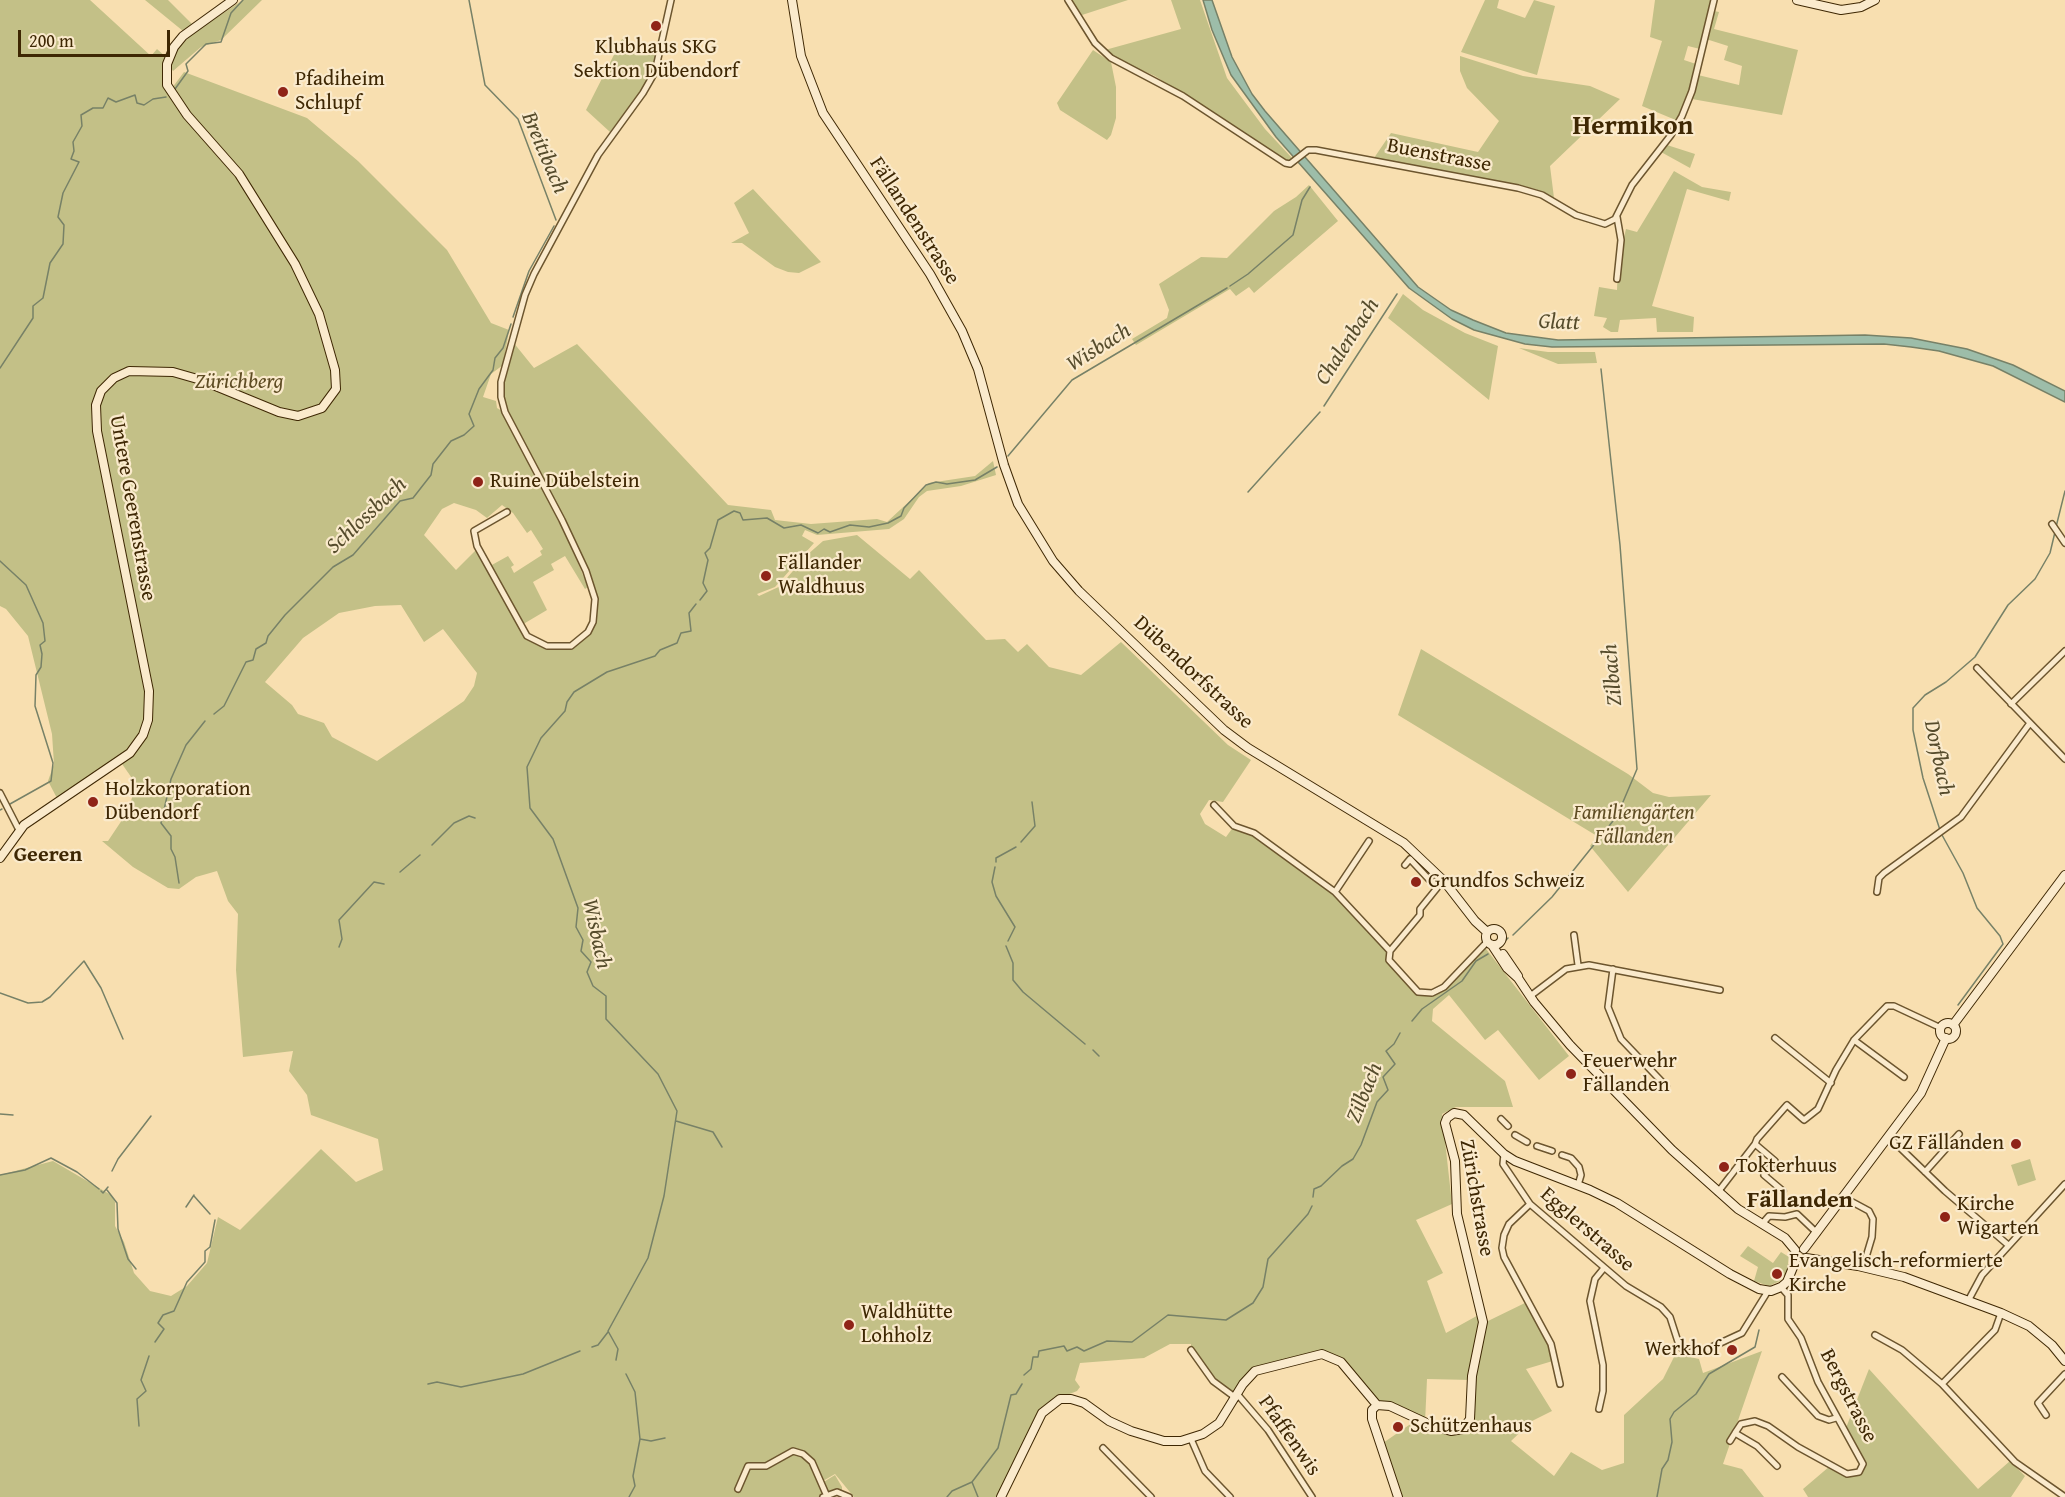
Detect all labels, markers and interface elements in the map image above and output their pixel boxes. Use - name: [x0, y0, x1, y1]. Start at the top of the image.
- scale bar: [21, 18, 172, 56]
- marker: Klubhaus SKG Sektion Dübendorf: [649, 19, 663, 33]
- text: 200 m: [29, 27, 74, 54]
- place label: Klubhaus SKG Sektion Dübendorf: [573, 35, 739, 85]
- place label: Pfadiheim Schlupf: [295, 67, 385, 117]
- marker: Pfadiheim Schlupf: [276, 85, 290, 99]
- water label: Breitibach: [515, 108, 573, 198]
- district label: Hermikon: [1572, 111, 1694, 143]
- street label: Buenstrasse: [1385, 134, 1493, 178]
- street label: Fällandenstrasse: [863, 152, 965, 290]
- water label: Chalenbach: [1310, 294, 1386, 390]
- water label: Glatt: [1538, 309, 1580, 337]
- water label: Wisbach: [1062, 318, 1136, 378]
- park label: Zürichberg: [195, 370, 283, 396]
- street label: Untere Geerenstrasse: [103, 413, 161, 603]
- place label: Ruine Dübelstein: [490, 469, 640, 495]
- water label: Schlossbach: [321, 472, 413, 560]
- marker: Ruine Dübelstein: [471, 475, 485, 489]
- place label: Fällander Waldhuus: [778, 551, 865, 601]
- marker: Fällander Waldhuus: [759, 569, 773, 583]
- street label: Dübendorfstrasse: [1128, 611, 1258, 735]
- water label: Zilbach: [1597, 643, 1629, 707]
- water label: Dorfbach: [1917, 718, 1959, 798]
- place label: Holzkorporation Dübendorf: [105, 777, 251, 827]
- marker: Holzkorporation Dübendorf: [86, 795, 100, 809]
- park label: Familiengärten Fällanden: [1573, 801, 1695, 851]
- district label: Geeren: [14, 842, 82, 868]
- place label: Grundfos Schweiz: [1428, 869, 1584, 895]
- marker: Grundfos Schweiz: [1409, 875, 1423, 889]
- water label: Wisbach: [576, 897, 616, 971]
- place label: Feuerwehr Fällanden: [1583, 1049, 1677, 1099]
- water label: Zilbach: [1341, 1059, 1389, 1127]
- marker: Feuerwehr Fällanden: [1564, 1067, 1578, 1081]
- place label: GZ Fällanden: [1889, 1131, 2004, 1157]
- street label: Zürichstrasse: [1453, 1137, 1499, 1259]
- marker: GZ Fällanden: [2009, 1137, 2023, 1151]
- place label: Tokterhuus: [1736, 1154, 1837, 1180]
- marker: Tokterhuus: [1717, 1160, 1731, 1174]
- street label: Egglerstrasse: [1535, 1182, 1639, 1278]
- district label: Fällanden: [1747, 1187, 1853, 1215]
- place label: Kirche Wigarten: [1957, 1192, 2039, 1242]
- marker: Kirche Wigarten: [1938, 1210, 1952, 1224]
- place label: Evangelisch-reformierte Kirche: [1789, 1249, 2003, 1299]
- marker: Evangelisch-reformierte Kirche: [1770, 1267, 1784, 1281]
- place label: Waldhütte Lohholz: [861, 1300, 953, 1350]
- marker: Waldhütte Lohholz: [842, 1318, 856, 1332]
- place label: Werkhof: [1645, 1337, 1720, 1363]
- marker: Werkhof: [1725, 1343, 1739, 1357]
- street label: Bergstrasse: [1814, 1345, 1882, 1447]
- street label: Pfaffenwis: [1252, 1391, 1326, 1481]
- place label: Schützenhaus: [1410, 1414, 1532, 1440]
- marker: Schützenhaus: [1391, 1420, 1405, 1434]

